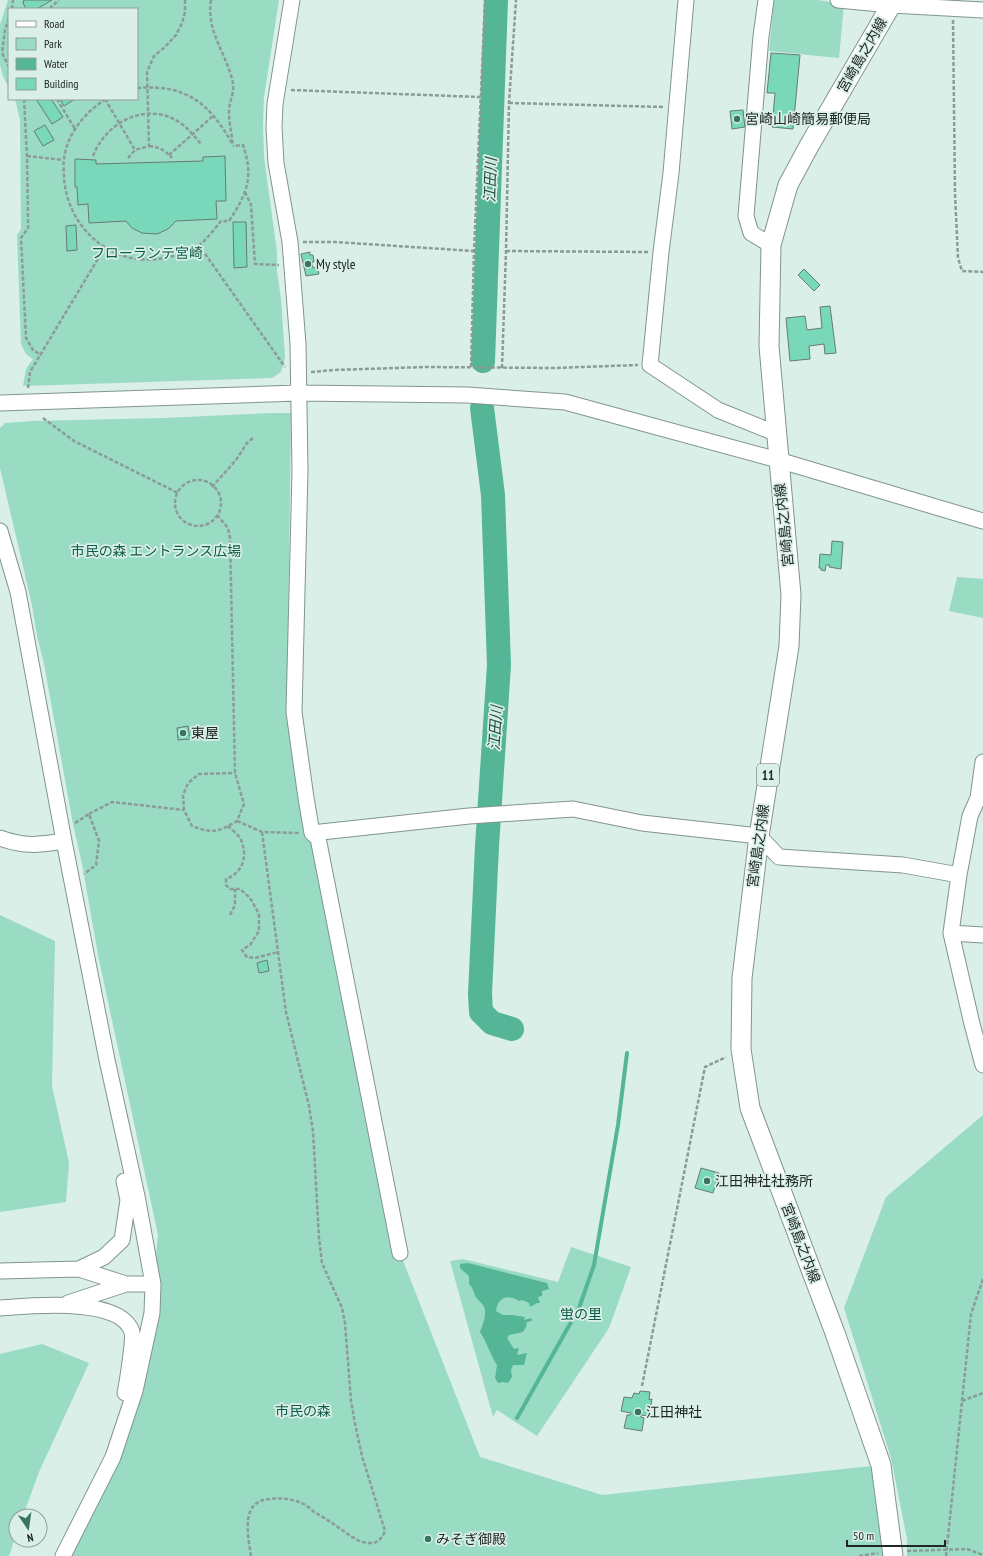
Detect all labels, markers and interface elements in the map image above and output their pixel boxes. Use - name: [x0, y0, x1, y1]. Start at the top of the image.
- legend: [8, 8, 138, 100]
- street label: 宮崎島之内線: [833, 14, 891, 96]
- text: Road: [44, 16, 64, 31]
- text: Park: [44, 36, 62, 51]
- text: Water: [44, 56, 69, 71]
- text: Building: [44, 76, 79, 91]
- place label: 宮崎山崎簡易郵便局: [745, 110, 871, 128]
- marker: 宮崎山崎簡易郵便局: [732, 114, 742, 124]
- water label: 江田川: [480, 155, 500, 203]
- park label: フローランテ宮崎: [91, 244, 203, 262]
- place label: My style: [316, 255, 356, 273]
- marker: My style: [303, 259, 313, 269]
- street label: 宮崎島之内線: [771, 482, 797, 568]
- park label: 市民の森 エントランス広場: [71, 542, 241, 560]
- water label: 江田川: [484, 703, 506, 751]
- place label: 東屋: [191, 724, 219, 742]
- marker: 東屋: [178, 728, 188, 738]
- road number: 11: [757, 764, 779, 786]
- street label: 宮崎島之内線: [743, 803, 773, 889]
- place label: 江田神社社務所: [715, 1172, 813, 1190]
- marker: 江田神社社務所: [702, 1176, 712, 1186]
- street label: 宮崎島之内線: [778, 1201, 824, 1285]
- park label: 蛍の里: [560, 1305, 602, 1323]
- park label: 市民の森: [275, 1402, 331, 1420]
- place label: 江田神社: [646, 1403, 702, 1421]
- marker: 江田神社: [633, 1407, 643, 1417]
- north arrow: [8, 1508, 48, 1548]
- scale bar: [847, 1522, 945, 1548]
- text: 50 m: [853, 1528, 874, 1543]
- text: N: [26, 1530, 35, 1545]
- place label: みそぎ御殿: [436, 1530, 506, 1548]
- marker: みそぎ御殿: [423, 1534, 433, 1544]

